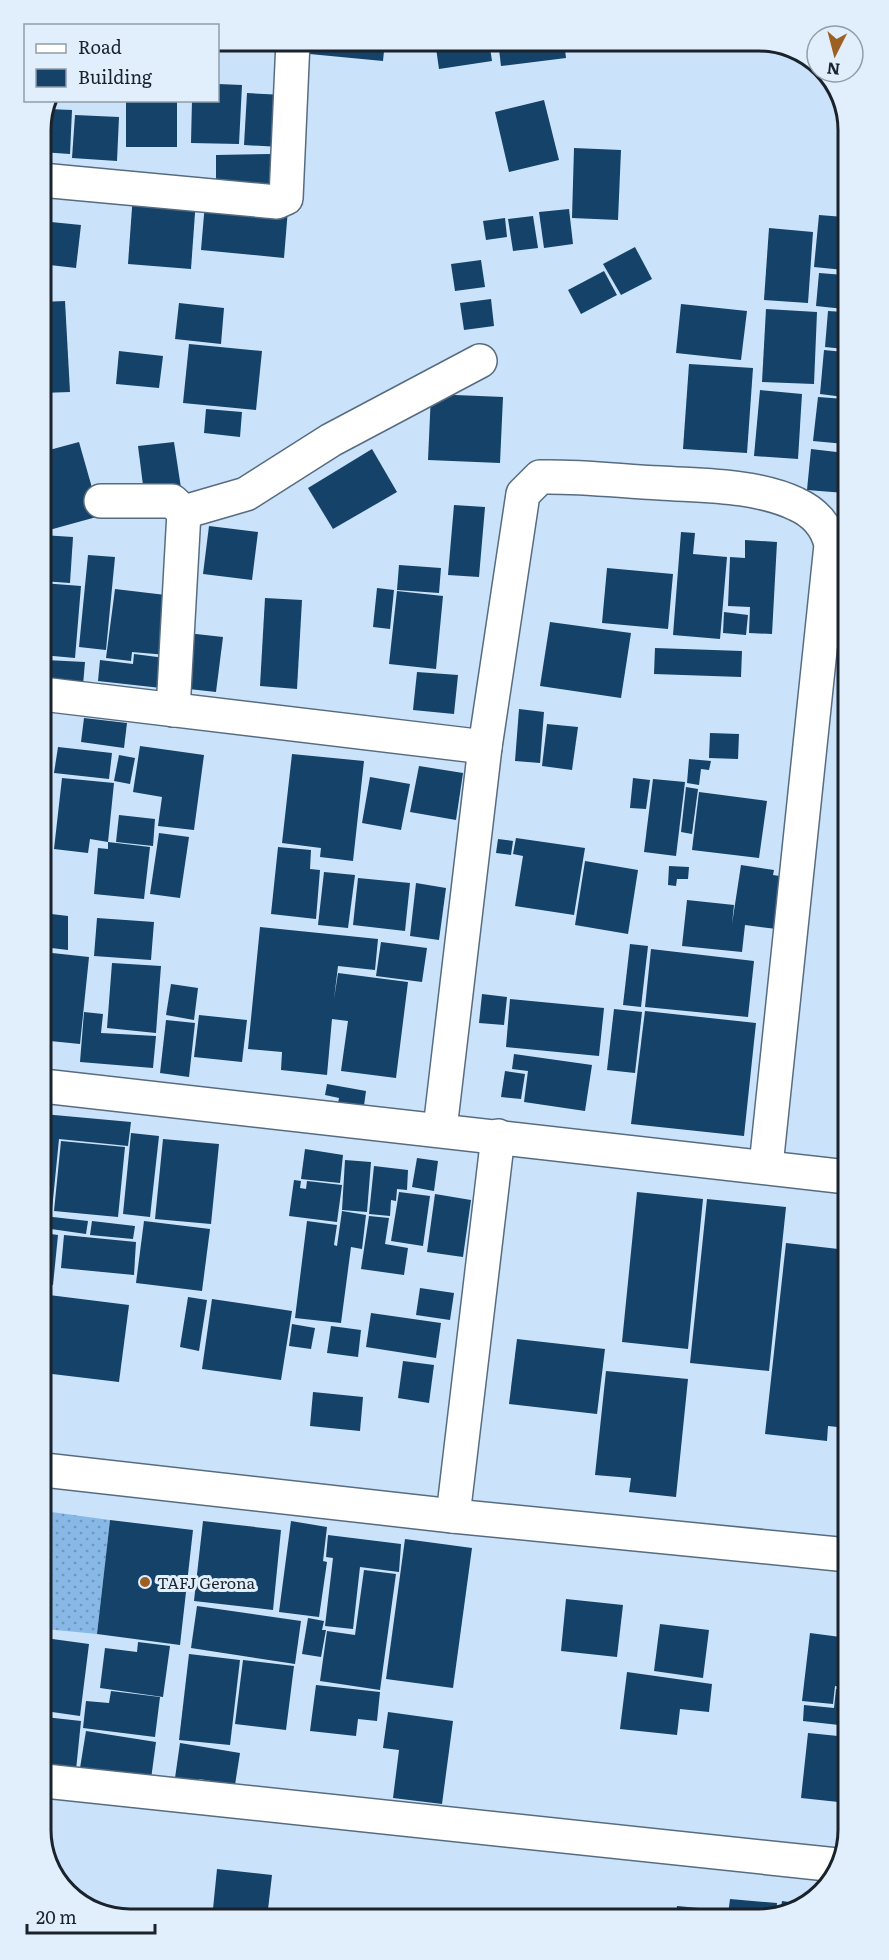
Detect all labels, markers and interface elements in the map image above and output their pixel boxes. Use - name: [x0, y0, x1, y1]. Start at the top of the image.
- legend: [24, 24, 219, 102]
- north arrow: [805, 24, 865, 84]
- text: Road: [78, 33, 122, 60]
- text: N: [825, 57, 841, 83]
- text: Building: [78, 63, 153, 90]
- place label: TAFJ Gerona: [157, 1570, 256, 1594]
- marker: TAFJ Gerona: [138, 1575, 152, 1589]
- scale bar: [27, 1897, 154, 1935]
- text: 20 m: [36, 1903, 77, 1930]

